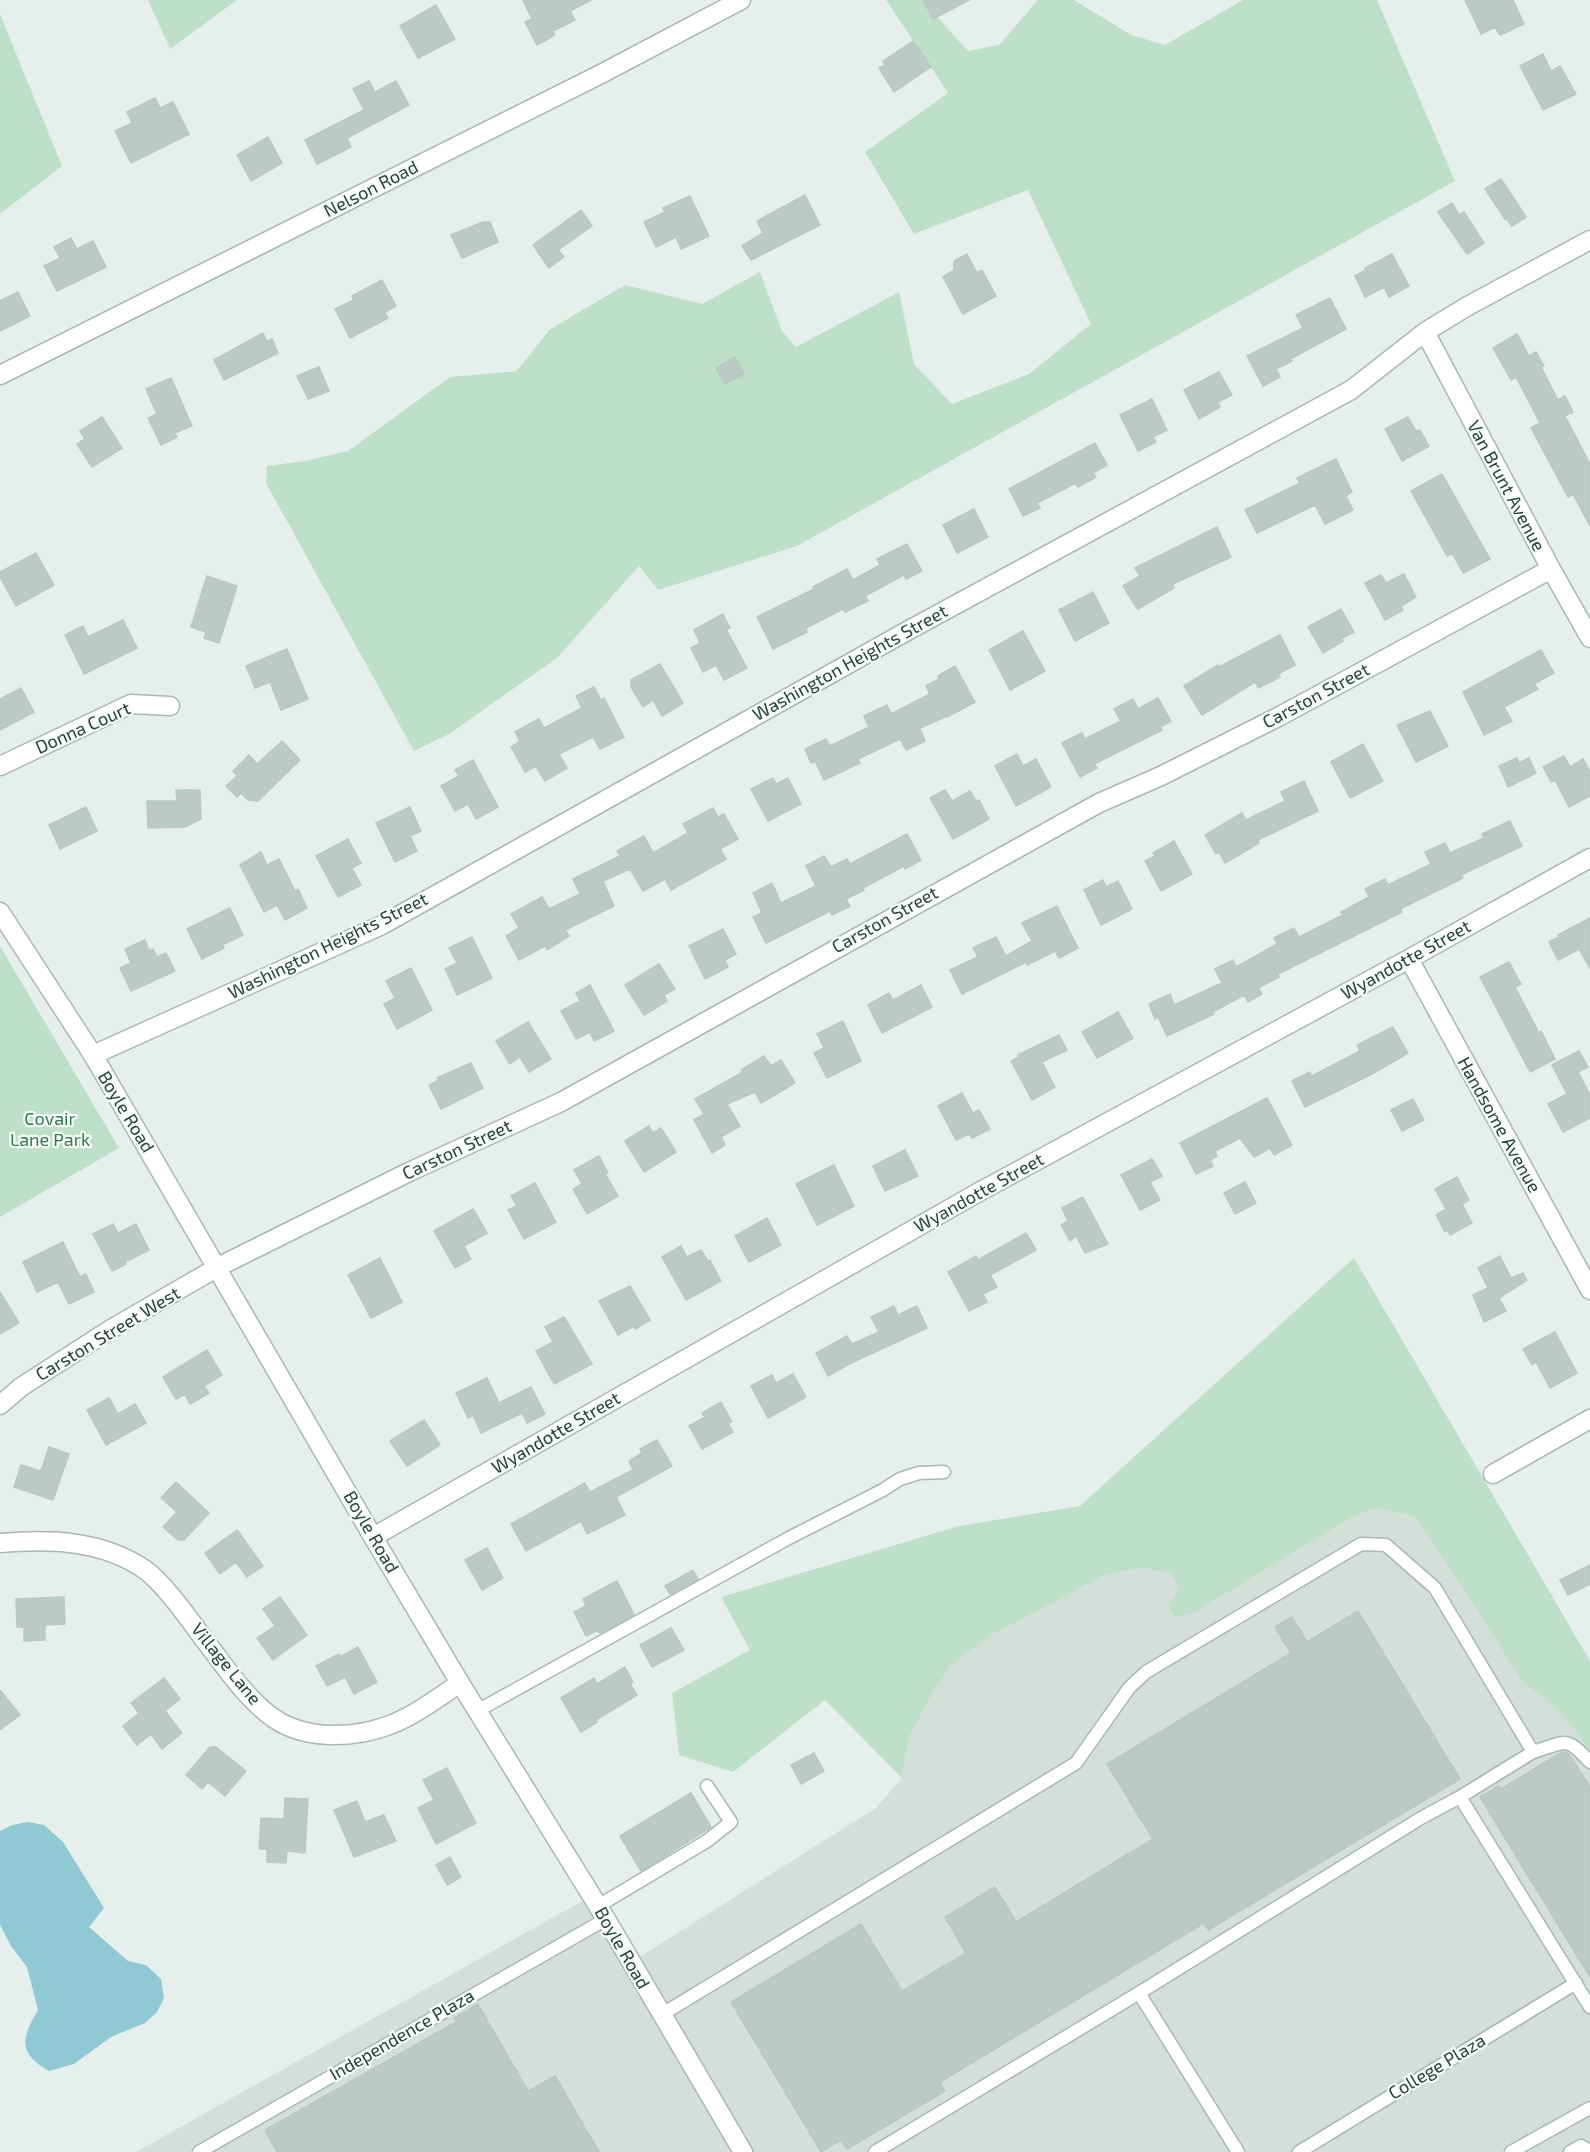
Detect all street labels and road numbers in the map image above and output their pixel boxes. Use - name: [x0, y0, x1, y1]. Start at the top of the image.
- street label: Nelson Road: [320, 156, 422, 222]
- street label: Van Brunt Avenue: [1462, 417, 1550, 555]
- street label: Washington Heights Street: [749, 600, 951, 726]
- street label: Carston Street: [1259, 659, 1373, 733]
- street label: Donna Court: [32, 697, 134, 759]
- street label: Carston Street: [828, 882, 942, 958]
- street label: Washington Heights Street: [225, 888, 431, 1004]
- street label: Wyandotte Street: [1337, 915, 1475, 1005]
- street label: Handsome Avenue: [1453, 1053, 1545, 1197]
- street label: Boyle Road: [93, 1067, 159, 1157]
- street label: Carston Street: [399, 1115, 515, 1185]
- street label: Wyandotte Street: [910, 1148, 1048, 1238]
- street label: Carston Street West: [32, 1282, 184, 1386]
- street label: Wyandotte Street: [488, 1387, 624, 1479]
- street label: Boyle Road: [339, 1487, 403, 1577]
- street label: Village Lane: [186, 1619, 266, 1709]
- street label: Boyle Road: [590, 1903, 654, 1993]
- street label: Independence Plaza: [326, 1985, 478, 2085]
- street label: College Plaza: [1385, 2030, 1489, 2104]

